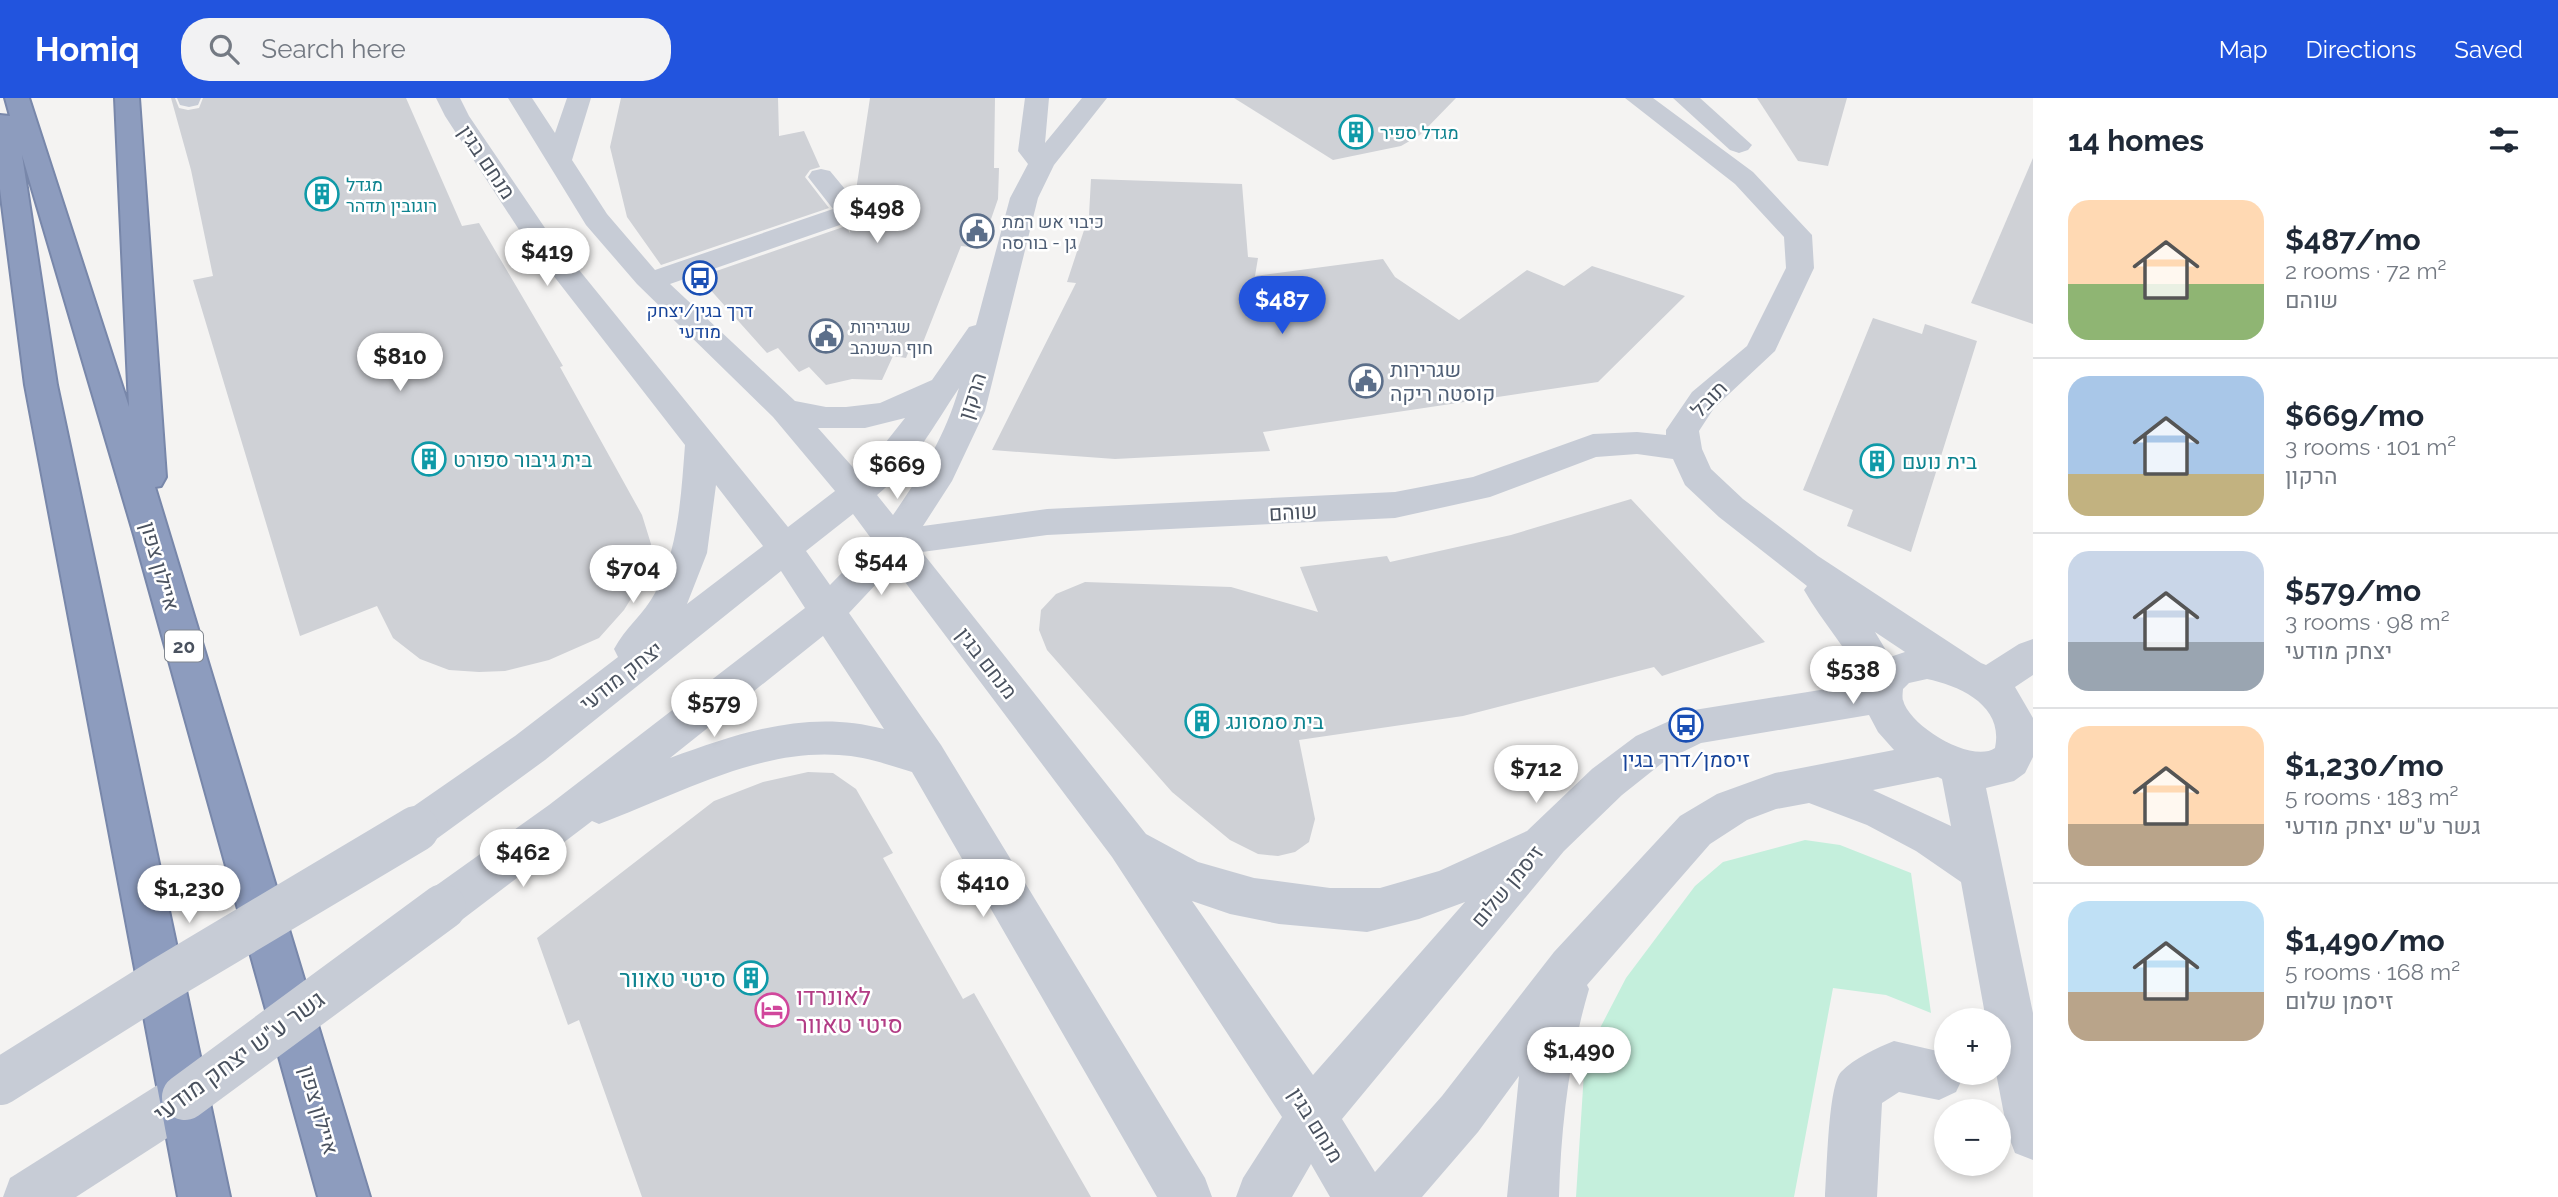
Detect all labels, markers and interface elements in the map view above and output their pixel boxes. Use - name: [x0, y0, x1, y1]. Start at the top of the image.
- search box: [181, 18, 671, 81]
- text: Homiq: [35, 30, 139, 69]
- icon: search: [205, 30, 243, 68]
- text: Search here: [261, 34, 406, 64]
- text: Map: [2219, 35, 2268, 64]
- text: Directions: [2306, 35, 2416, 64]
- text: Saved: [2454, 35, 2523, 64]
- building icon: מגדל ספיר: [1337, 113, 1375, 151]
- street label: מנחם בגין: [453, 120, 521, 204]
- icon: filters: [2485, 121, 2523, 159]
- place label: מגדל ספיר: [1380, 122, 1459, 143]
- text: 14 homes: [2068, 123, 2204, 158]
- place label: מגדל רוגובין תדהר: [346, 174, 437, 216]
- building icon: מגדל רוגובין תדהר: [303, 175, 341, 213]
- pin: $498: [836, 186, 918, 245]
- text: $498: [849, 194, 905, 221]
- place label: כיבוי אש רמת גן - בורסה: [1002, 211, 1104, 253]
- public building icon: כיבוי אש רמת גן - בורסה: [958, 212, 996, 250]
- text: $487/mo: [2285, 222, 2421, 257]
- pin: $419: [506, 228, 588, 288]
- icon: home: [2124, 228, 2208, 312]
- text: $419: [521, 237, 573, 264]
- text: 2 rooms · 72 m²: [2285, 257, 2446, 284]
- bus stop icon: דרך בגין/יצחק מודעי: [681, 259, 719, 297]
- pin: $487: [1241, 276, 1323, 336]
- text: $487: [1255, 285, 1309, 312]
- text: שוהם: [2285, 286, 2338, 313]
- place label: דרך בגין/יצחק מודעי: [646, 300, 754, 342]
- place label: שגרירות חוף השנהב: [850, 316, 933, 358]
- public building icon: שגרירות חוף השנהב: [807, 317, 845, 355]
- pin: $810: [359, 334, 441, 393]
- text: $810: [373, 342, 427, 369]
- place label: שגרירות קוסטה ריקה: [1390, 357, 1495, 406]
- public building icon: שגרירות קוסטה ריקה: [1347, 362, 1385, 400]
- street label: הרקון: [953, 369, 991, 423]
- street label: תובל: [1686, 376, 1732, 422]
- text: $669/mo: [2285, 398, 2424, 433]
- icon: home: [2124, 404, 2208, 488]
- text: 3 rooms · 101 m²: [2285, 433, 2456, 460]
- building icon: בית גיבור ספורט: [410, 440, 448, 478]
- pin: $669: [856, 442, 938, 501]
- building icon: בית נועם: [1858, 442, 1896, 480]
- place label: בית גיבור ספורט: [453, 447, 592, 472]
- place label: בית נועם: [1902, 449, 1977, 474]
- text: $669: [869, 450, 925, 477]
- text: הרקון: [2285, 462, 2338, 489]
- street label: שוהם: [1268, 498, 1318, 526]
- street label: איילון צפון: [135, 519, 185, 613]
- pin: $544: [840, 538, 922, 597]
- pin: $704: [592, 546, 674, 605]
- text: $544: [854, 546, 908, 573]
- text: $704: [606, 554, 660, 581]
- text: $579/mo: [2285, 573, 2421, 608]
- icon: home: [2124, 579, 2208, 663]
- text: 3 rooms · 98 m²: [2285, 608, 2450, 635]
- street label: מנחם בגין: [951, 622, 1023, 704]
- road number: 20: [165, 631, 203, 662]
- street label: יצחק מודעי: [575, 636, 667, 716]
- text: יצחק מודעי: [2285, 637, 2392, 664]
- pin: $538: [1812, 646, 1894, 706]
- text: $538: [1826, 655, 1880, 682]
- pin: $579: [673, 680, 755, 739]
- text: $579: [687, 688, 741, 715]
- building icon: בית סמסונג: [1183, 702, 1221, 740]
- bus stop icon: זיסמן/דרך בגין: [1667, 706, 1705, 744]
- place label: בית סמסונג: [1226, 709, 1324, 734]
- pin: $712: [1495, 746, 1577, 805]
- place label: זיסמן/דרך בגין: [1622, 747, 1750, 772]
- text: $1,230/mo: [2285, 748, 2444, 783]
- text: $712: [1510, 754, 1562, 781]
- icon: home: [2124, 754, 2208, 838]
- text: 5 rooms · 183 m²: [2285, 783, 2459, 810]
- text: גשר ע"ש יצחק מודעי: [2285, 812, 2481, 839]
- pin: $462: [482, 830, 564, 889]
- text: $462: [496, 838, 550, 865]
- street label: זיסמן שלום: [1466, 840, 1548, 932]
- pin: $410: [942, 860, 1024, 919]
- pin: $1,230: [132, 866, 246, 925]
- text: $410: [956, 868, 1010, 895]
- text: $1,230: [153, 874, 225, 901]
- text: $1,490/mo: [2285, 923, 2445, 958]
- icon: home: [2124, 929, 2208, 1013]
- text: 5 rooms · 168 m²: [2285, 958, 2460, 985]
- building icon: סיטי טאוור: [732, 959, 770, 997]
- place label: סיטי טאוור: [619, 964, 726, 993]
- place label: לאונרדו סיטי טאוור: [796, 982, 903, 1039]
- street label: גשר ע"ש יצחק מודעי: [148, 984, 330, 1128]
- text: זיסמן שלום: [2285, 987, 2393, 1014]
- hotel icon: לאונרדו סיטי טאוור: [753, 991, 791, 1029]
- map controls: [1934, 1008, 2011, 1176]
- button: +: [1934, 1008, 2011, 1085]
- pin: $1,490: [1522, 1028, 1636, 1087]
- text: $1,490: [1543, 1036, 1615, 1063]
- street label: איילון צפון: [294, 1063, 344, 1157]
- street label: מנחם בגין: [1283, 1083, 1349, 1167]
- button: −: [1934, 1099, 2011, 1176]

